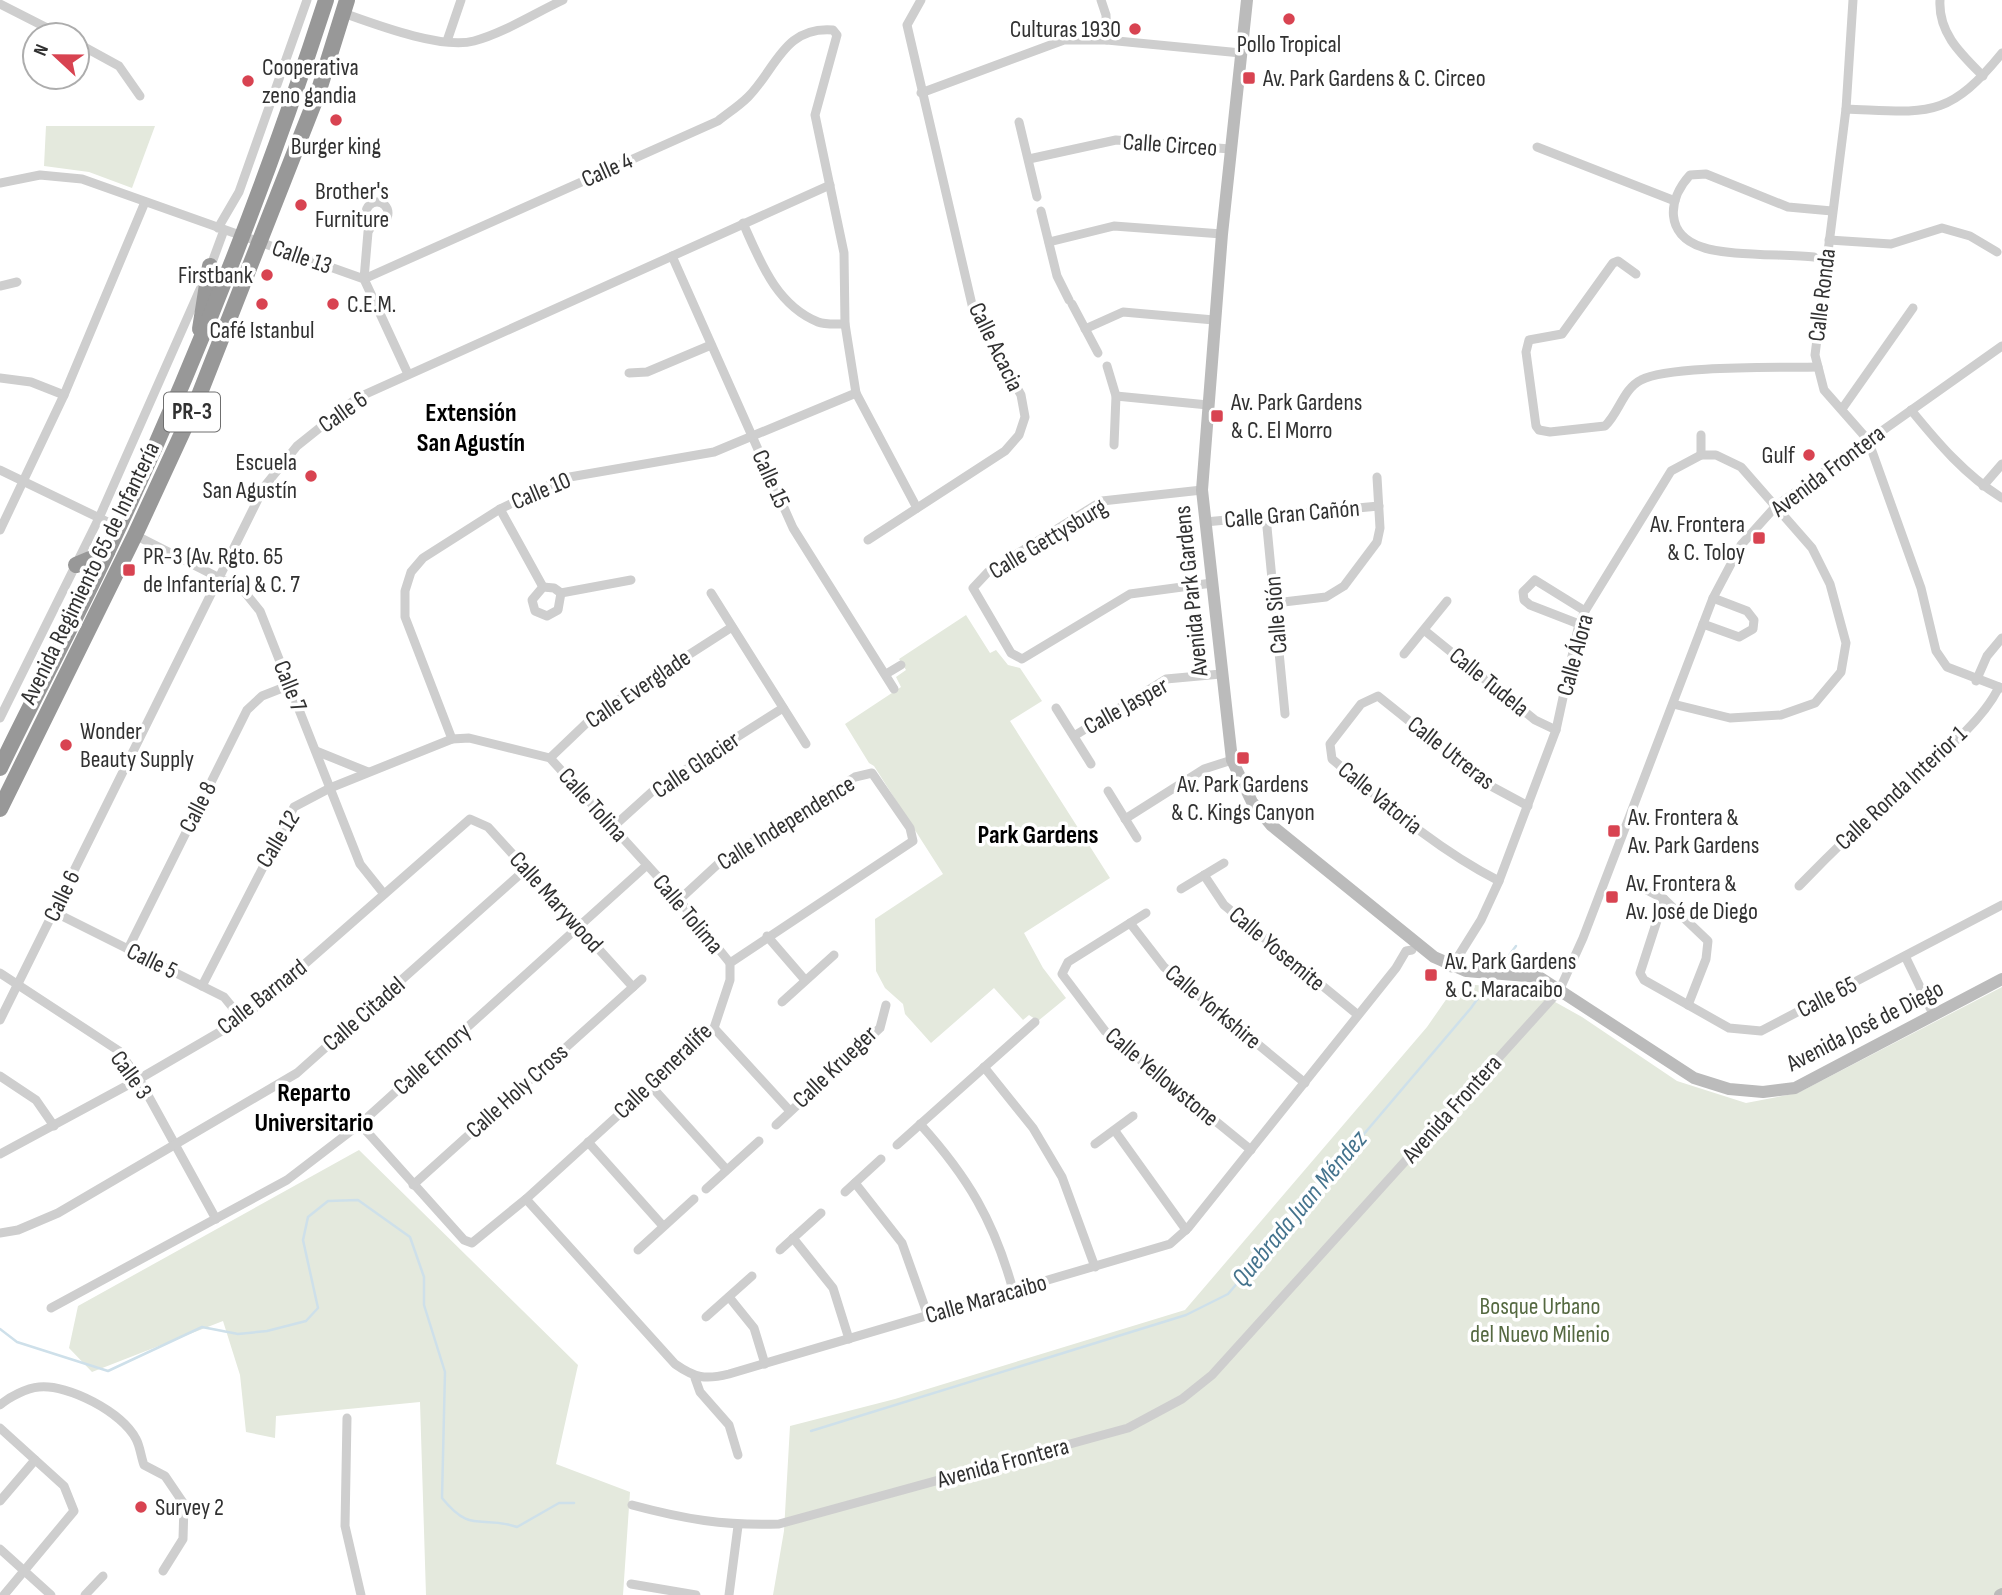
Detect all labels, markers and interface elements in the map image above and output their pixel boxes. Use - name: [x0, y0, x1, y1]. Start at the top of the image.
- marker: Pollo Tropical: [1281, 11, 1297, 27]
- place label: Culturas 1930: [1010, 15, 1121, 44]
- north arrow: [21, 21, 91, 91]
- marker: Culturas 1930: [1127, 21, 1143, 37]
- place label: Pollo Tropical: [1237, 30, 1341, 59]
- text: N: [29, 41, 54, 59]
- place label: Cooperativa zeno gandia: [262, 53, 359, 110]
- place label: Av. Park Gardens & C. Circeo: [1262, 64, 1486, 93]
- marker: Av. Park Gardens & C. Circeo: [1241, 70, 1257, 86]
- marker: Cooperativa zeno gandia: [240, 73, 256, 89]
- marker: Burger king: [328, 112, 344, 128]
- street label: Calle Circeo: [1122, 127, 1218, 163]
- place label: Burger king: [291, 132, 381, 161]
- street label: Calle 4: [577, 146, 637, 194]
- place label: Brother's Furniture: [315, 177, 389, 234]
- marker: Brother's Furniture: [293, 197, 309, 213]
- street label: Calle 13: [268, 233, 336, 281]
- street label: Calle Ronda: [1802, 247, 1842, 343]
- place label: Firstbank: [178, 261, 253, 290]
- marker: Firstbank: [259, 267, 275, 283]
- place label: C.E.M.: [347, 290, 396, 319]
- marker: Café Istanbul: [254, 296, 270, 312]
- marker: C.E.M.: [325, 296, 341, 312]
- street label: Calle Acacia: [962, 298, 1030, 396]
- place label: Café Istanbul: [210, 316, 314, 345]
- street label: Calle 6: [313, 385, 373, 439]
- place label: Av. Park Gardens & C. El Morro: [1230, 388, 1362, 445]
- road number: PR-3: [164, 392, 220, 432]
- district label: Extensión San Agustín: [417, 398, 525, 459]
- marker: Av. Park Gardens & C. El Morro: [1209, 408, 1225, 424]
- street label: Avenida Frontera: [1765, 419, 1891, 524]
- street label: Avenida Regimiento 65 de Infantería: [13, 437, 166, 710]
- place label: Gulf: [1762, 441, 1796, 470]
- street label: Calle 15: [745, 445, 797, 513]
- marker: Gulf: [1801, 447, 1817, 463]
- place label: Escuela San Agustín: [203, 448, 297, 505]
- street label: Calle 10: [507, 466, 575, 516]
- marker: Escuela San Agustín: [303, 468, 319, 484]
- street label: Calle Gettysburg: [984, 492, 1112, 586]
- street label: Calle Gran Cañón: [1223, 494, 1361, 534]
- street label: Avenida Park Gardens: [1168, 504, 1214, 679]
- place label: Av. Frontera & C. Toloy: [1649, 510, 1745, 567]
- marker: Av. Frontera & C. Toloy: [1751, 530, 1767, 546]
- place label: PR-3 (Av. Rgto. 65 de Infantería) & C. 7: [143, 542, 300, 599]
- marker: PR-3 (Av. Rgto. 65 de Infantería) & C. 7: [121, 562, 137, 578]
- street label: Calle Sión: [1258, 575, 1294, 655]
- street label: Calle Álora: [1550, 611, 1600, 699]
- street label: Calle Tudela: [1443, 641, 1535, 723]
- street label: Calle Everglade: [580, 643, 696, 735]
- street label: Calle 7: [267, 656, 313, 716]
- street label: Calle Jasper: [1079, 671, 1173, 741]
- street label: Calle Utreras: [1402, 710, 1500, 796]
- place label: Wonder Beauty Supply: [80, 717, 194, 774]
- street label: Calle Ronda Interior 1: [1829, 719, 1973, 856]
- street label: Calle Glacier: [647, 725, 745, 805]
- marker: Wonder Beauty Supply: [58, 737, 74, 753]
- marker: Av. Park Gardens & C. Kings Canyon: [1235, 750, 1251, 766]
- street label: Calle Vatoria: [1332, 755, 1428, 841]
- street label: Calle Tolina: [552, 762, 634, 848]
- street label: Calle Independence: [712, 769, 860, 877]
- place label: Av. Park Gardens & C. Kings Canyon: [1171, 770, 1315, 827]
- street label: Calle 8: [173, 777, 223, 837]
- place label: Av. Frontera & Av. Park Gardens: [1627, 803, 1759, 860]
- street label: Calle 12: [250, 805, 306, 873]
- district label: Park Gardens: [977, 820, 1099, 851]
- marker: Av. Frontera & Av. Park Gardens: [1606, 823, 1622, 839]
- street label: Calle Marywood: [503, 845, 609, 959]
- street label: Calle 6: [37, 866, 87, 926]
- street label: Calle Tolima: [646, 868, 730, 960]
- place label: Av. Frontera & Av. José de Diego: [1625, 869, 1758, 926]
- marker: Av. Frontera & Av. José de Diego: [1604, 889, 1620, 905]
- street label: Calle Yosemite: [1223, 900, 1331, 998]
- street label: Calle 5: [122, 936, 182, 986]
- place label: Av. Park Gardens & C. Maracaibo: [1444, 947, 1576, 1004]
- street label: Calle Barnard: [211, 953, 313, 1041]
- street label: Calle Yorkshire: [1159, 958, 1267, 1056]
- marker: Av. Park Gardens & C. Maracaibo: [1423, 967, 1439, 983]
- street label: Calle Citadel: [317, 970, 411, 1058]
- street label: Calle 65: [1792, 970, 1862, 1024]
- street label: Avenida José de Diego: [1781, 974, 1948, 1078]
- street label: Calle Emory: [387, 1017, 477, 1101]
- street label: Calle Generalife: [608, 1017, 718, 1125]
- street label: Calle Krueger: [787, 1020, 883, 1114]
- street label: Calle Yellowstone: [1099, 1021, 1225, 1133]
- street label: Calle Holy Cross: [460, 1038, 574, 1144]
- street label: Calle 3: [104, 1045, 158, 1105]
- street label: Avenida Frontera: [1395, 1049, 1508, 1170]
- district label: Reparto Universitario: [254, 1078, 374, 1139]
- water label: Quebrada Juan Méndez: [1226, 1124, 1375, 1293]
- street label: Calle Maracaibo: [922, 1268, 1050, 1330]
- park label: Bosque Urbano del Nuevo Milenio: [1470, 1292, 1610, 1349]
- street label: Avenida Frontera: [933, 1432, 1072, 1495]
- place label: Survey 2: [155, 1493, 224, 1522]
- marker: Survey 2: [133, 1499, 149, 1515]

